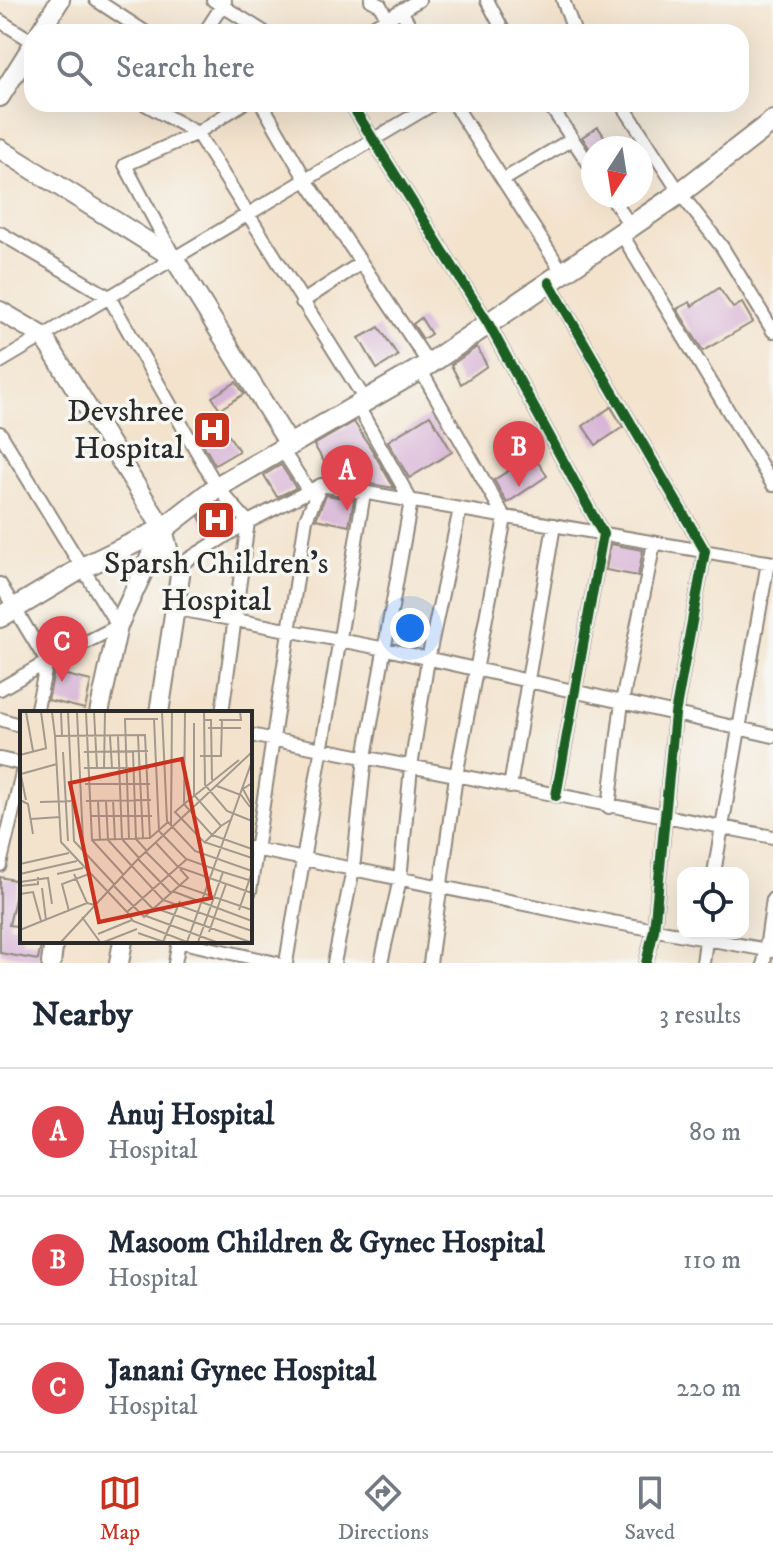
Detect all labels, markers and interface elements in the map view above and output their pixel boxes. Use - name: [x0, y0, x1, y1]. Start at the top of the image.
- search box: [24, 24, 749, 112]
- icon: search: [52, 46, 96, 90]
- text: Search here: [116, 50, 255, 87]
- north arrow: [581, 136, 653, 208]
- place label: Devshree Hospital: [67, 392, 184, 469]
- hospital icon: Devshree Hospital: [191, 409, 233, 451]
- pin: B: [493, 421, 545, 487]
- pin: A: [321, 445, 373, 511]
- hospital icon: Sparsh Children's Hospital: [195, 499, 237, 541]
- place label: Sparsh Children's Hospital: [104, 544, 328, 621]
- your location: [390, 608, 430, 648]
- pin: C: [36, 616, 88, 682]
- inset map: [20, 711, 252, 943]
- map controls: [677, 867, 749, 939]
- button: locate: [677, 867, 749, 939]
- text: Nearby: [32, 994, 133, 1036]
- text: 3 results: [659, 999, 741, 1032]
- text: Anuj Hospital: [108, 1097, 274, 1134]
- text: A: [50, 1116, 66, 1149]
- text: 80 m: [689, 1116, 741, 1149]
- text: Hospital: [108, 1134, 198, 1167]
- text: Masoom Children & Gynec Hospital: [108, 1225, 545, 1262]
- text: B: [50, 1244, 66, 1277]
- text: 110 m: [683, 1244, 741, 1277]
- text: Hospital: [108, 1262, 198, 1295]
- text: Janani Gynec Hospital: [108, 1353, 376, 1390]
- text: C: [49, 1372, 67, 1405]
- text: 220 m: [676, 1372, 741, 1405]
- text: Hospital: [108, 1390, 198, 1423]
- tab: Map: [98, 1471, 142, 1546]
- tab: Directions: [338, 1471, 429, 1546]
- tab: Saved: [625, 1471, 675, 1546]

